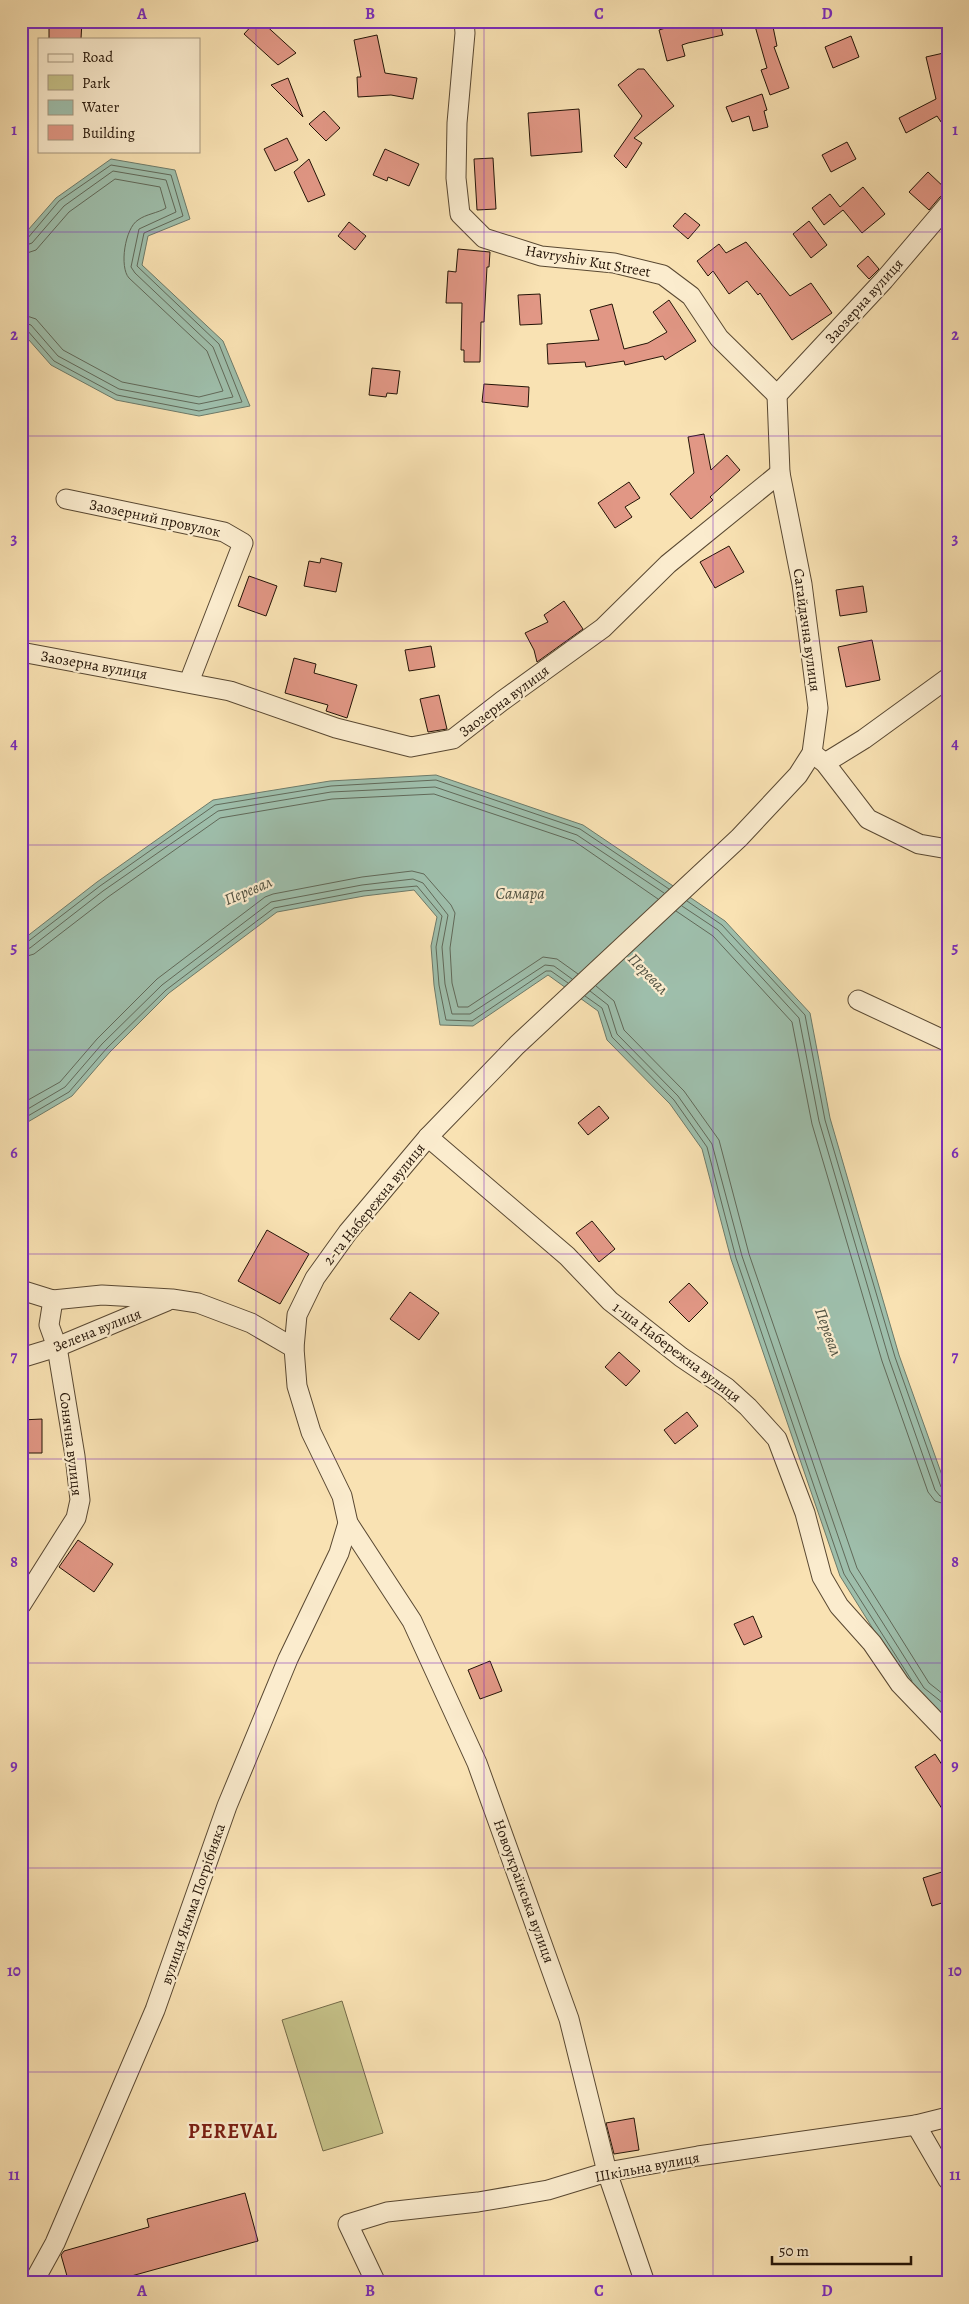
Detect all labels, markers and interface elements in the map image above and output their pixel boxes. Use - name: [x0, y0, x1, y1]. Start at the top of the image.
- text: A: [136, 3, 148, 25]
- text: B: [365, 3, 375, 25]
- text: C: [594, 3, 604, 25]
- text: D: [821, 3, 833, 25]
- legend: [38, 38, 200, 152]
- text: Road: [82, 47, 114, 67]
- text: Park: [82, 73, 111, 93]
- text: Water: [81, 97, 119, 117]
- text: 1: [11, 119, 17, 141]
- text: 1: [952, 119, 958, 141]
- text: Building: [82, 123, 135, 143]
- street label: Havryshiv Kut Street: [524, 240, 652, 282]
- street label: Заозерна вулиця: [820, 254, 908, 348]
- text: 2: [10, 324, 18, 346]
- text: 2: [951, 324, 959, 346]
- street label: Заозерний провулок: [88, 494, 223, 542]
- text: 3: [11, 528, 18, 550]
- text: 3: [952, 528, 959, 550]
- street label: Сагайдачна вулиця: [788, 567, 826, 693]
- street label: Заозерна вулиця: [39, 646, 149, 684]
- street label: Заозерна вулиця: [455, 661, 553, 741]
- text: 4: [10, 733, 18, 755]
- text: 4: [951, 733, 959, 755]
- water label: Перевал: [221, 871, 276, 911]
- water label: Самара: [495, 883, 545, 905]
- text: 5: [11, 937, 18, 959]
- text: 5: [952, 937, 959, 959]
- water label: Перевал: [623, 948, 674, 1000]
- street label: 2-га Набережна вулиця: [318, 1139, 430, 1269]
- text: 6: [10, 1142, 18, 1164]
- text: 6: [951, 1142, 959, 1164]
- street label: 1-ша Набережна вулиця: [609, 1297, 745, 1407]
- street label: Зелена вулиця: [50, 1303, 144, 1357]
- water label: Перевал: [809, 1305, 847, 1360]
- text: 7: [11, 1346, 18, 1368]
- text: 7: [952, 1346, 959, 1368]
- street label: Сонячна вулиця: [55, 1391, 87, 1497]
- text: 8: [10, 1551, 18, 1573]
- text: 8: [951, 1551, 959, 1573]
- text: 9: [10, 1755, 18, 1777]
- text: 9: [951, 1755, 959, 1777]
- street label: Новоукраїнська вулиця: [489, 1816, 559, 1966]
- street label: вулиця Якима Погрібняка: [156, 1821, 230, 1987]
- text: 10: [7, 1960, 21, 1982]
- text: 10: [948, 1960, 962, 1982]
- district label: PEREVAL: [188, 2118, 278, 2145]
- street label: Шкільна вулиця: [593, 2147, 701, 2187]
- text: 11: [8, 2164, 20, 2186]
- text: 11: [949, 2164, 961, 2186]
- scale bar: [772, 2234, 910, 2266]
- text: 50 m: [779, 2241, 809, 2261]
- text: A: [136, 2280, 148, 2302]
- text: B: [365, 2280, 375, 2302]
- text: C: [594, 2280, 604, 2302]
- text: D: [821, 2280, 833, 2302]

